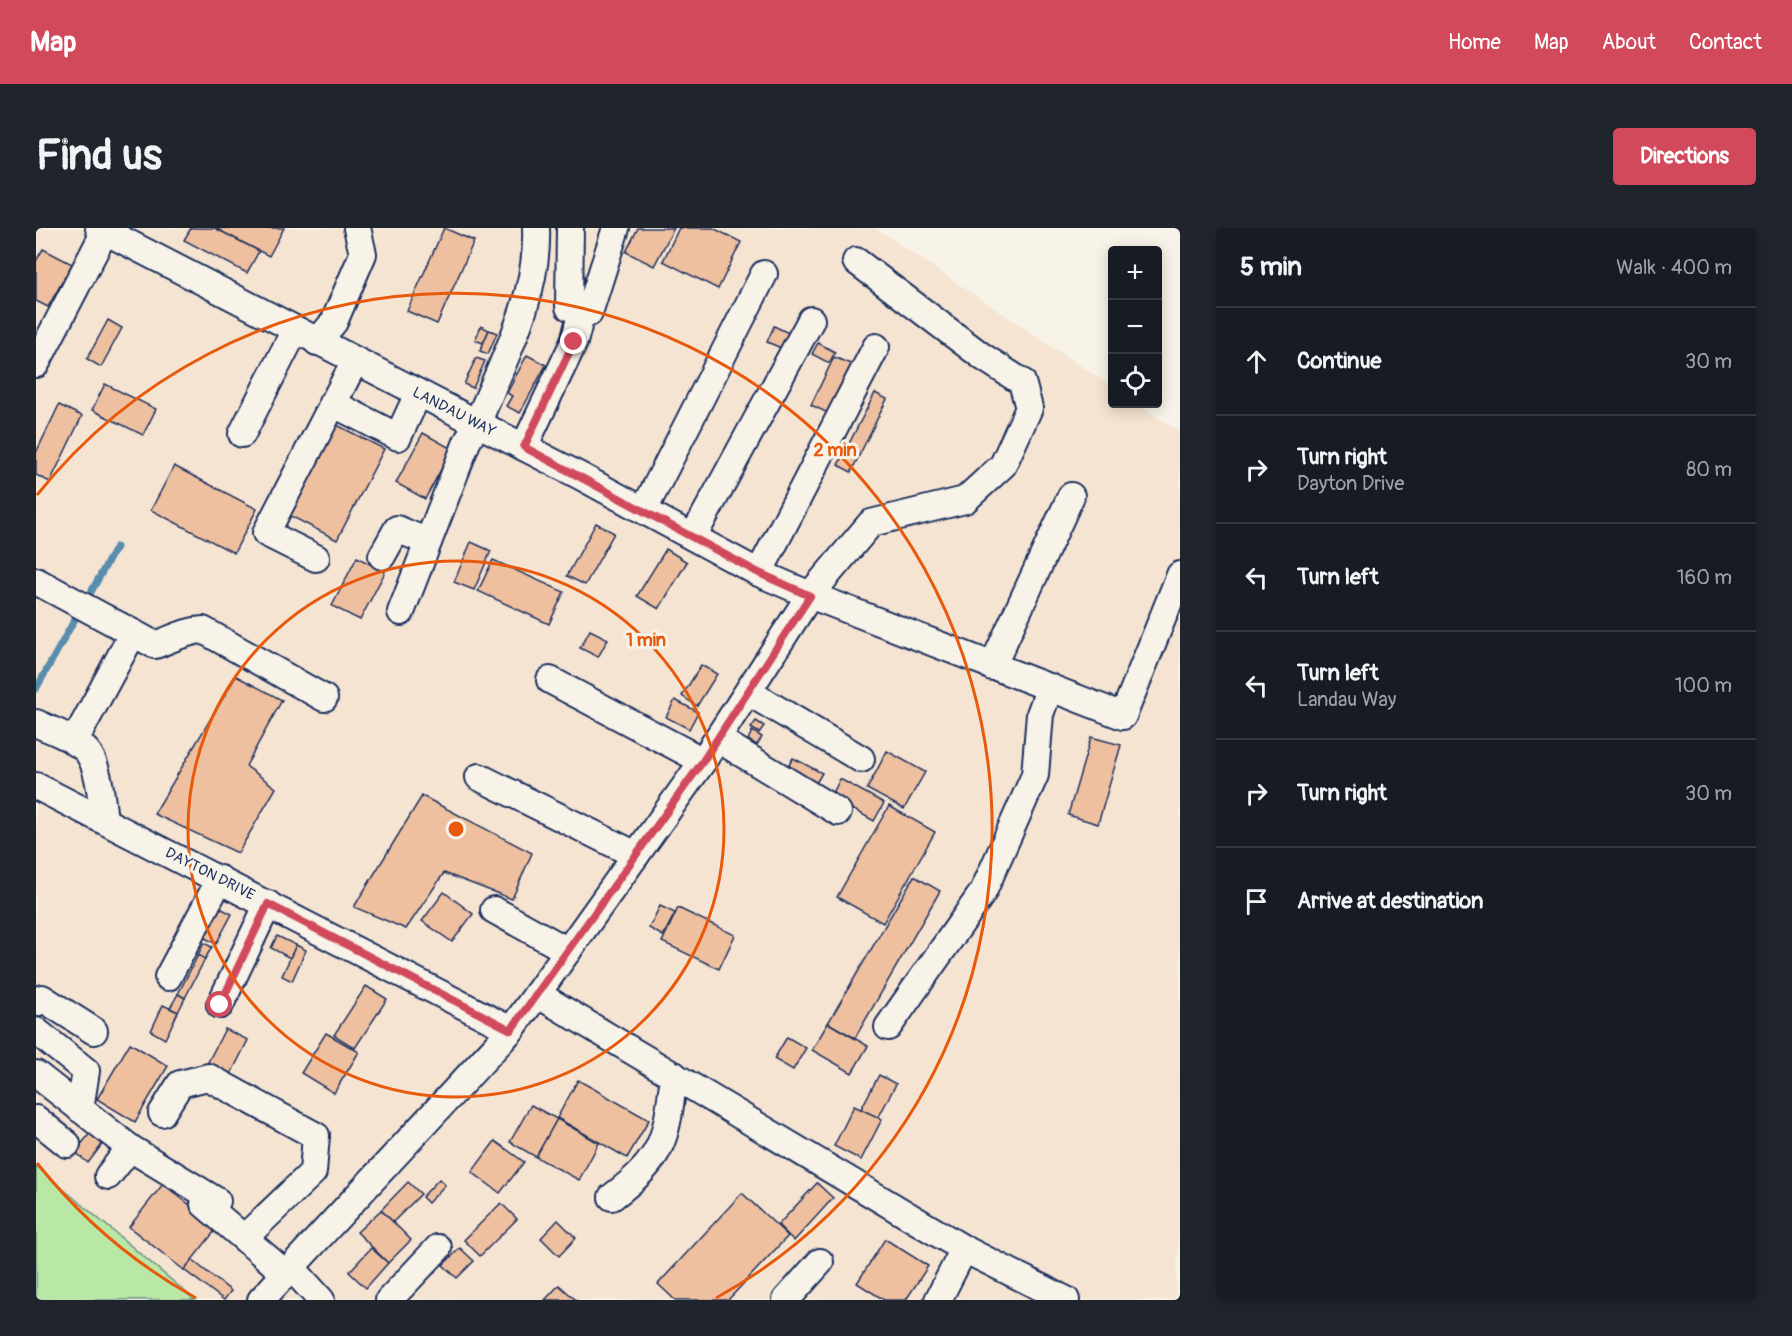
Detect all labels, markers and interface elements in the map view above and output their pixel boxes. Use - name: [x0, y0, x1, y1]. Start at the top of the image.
- text: Map: [30, 25, 76, 60]
- text: Home: [1448, 29, 1501, 56]
- text: Map: [1534, 29, 1569, 56]
- text: About: [1602, 29, 1656, 56]
- text: Contact: [1689, 29, 1762, 56]
- button: Directions: [1613, 128, 1756, 185]
- text: Find us: [36, 130, 162, 182]
- map controls: [1108, 246, 1162, 408]
- button: +: [1108, 246, 1162, 300]
- text: 5 min: [1240, 251, 1302, 283]
- text: Walk · 400 m: [1616, 255, 1732, 280]
- button: −: [1108, 300, 1162, 354]
- route end: [560, 328, 586, 354]
- icon: ahead: [1240, 345, 1273, 378]
- text: Continue: [1297, 347, 1381, 375]
- text: 30 m: [1685, 349, 1732, 374]
- button: locate: [1108, 354, 1162, 408]
- street label: LANDAU WAY: [409, 383, 499, 441]
- text: 2 min: [813, 439, 857, 462]
- text: Turn right: [1297, 443, 1387, 471]
- icon: right: [1240, 453, 1273, 486]
- text: 80 m: [1686, 457, 1732, 482]
- text: Dayton Drive: [1297, 471, 1404, 496]
- icon: left: [1240, 561, 1273, 594]
- text: Turn left: [1297, 563, 1379, 591]
- text: 160 m: [1677, 565, 1732, 590]
- text: 1 min: [626, 629, 666, 652]
- text: Turn left: [1297, 659, 1379, 687]
- icon: left: [1240, 669, 1273, 702]
- text: 100 m: [1675, 673, 1732, 698]
- text: Landau Way: [1297, 687, 1396, 712]
- icon: right: [1240, 777, 1273, 810]
- text: Turn right: [1297, 779, 1387, 807]
- text: 30 m: [1685, 781, 1732, 806]
- centre of rings: [446, 819, 466, 839]
- street label: DAYTON DRIVE: [162, 843, 258, 905]
- icon: arrive: [1240, 885, 1273, 918]
- text: Arrive at destination: [1297, 887, 1483, 915]
- route start: [206, 991, 232, 1017]

